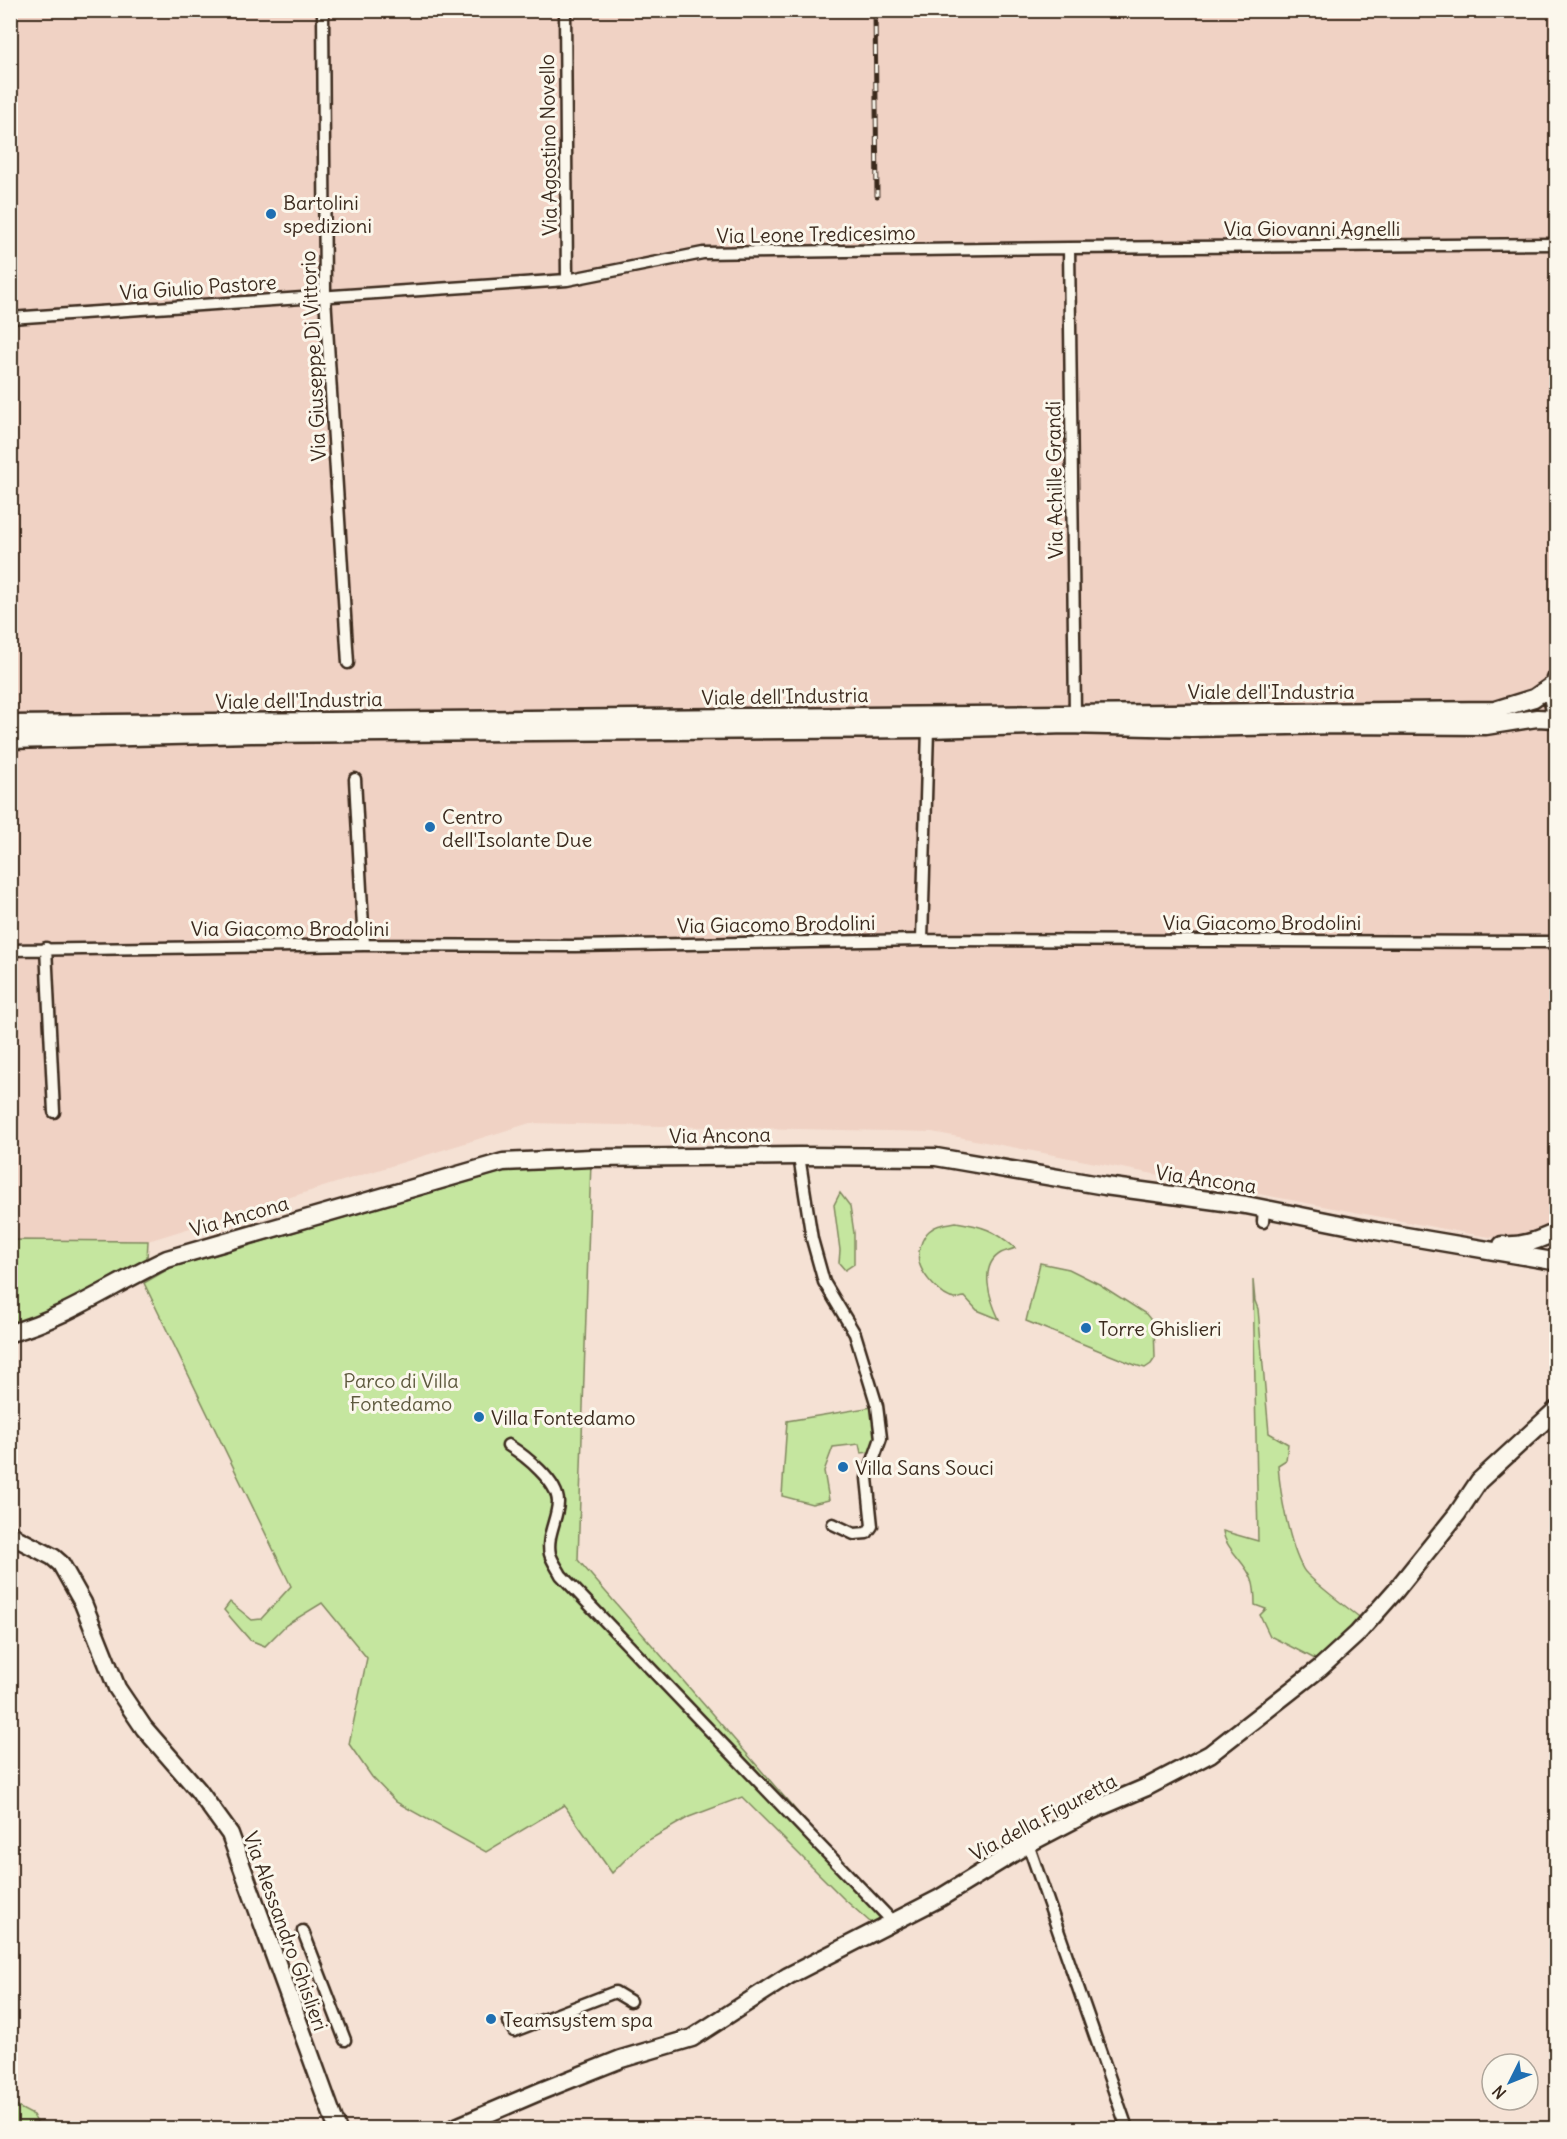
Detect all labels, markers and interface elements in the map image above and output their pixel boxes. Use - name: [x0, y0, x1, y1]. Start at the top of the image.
- street label: Via Agostino Novello: [534, 54, 562, 236]
- place label: Bartolini spedizioni: [283, 190, 372, 238]
- marker: Bartolini spedizioni: [264, 207, 278, 221]
- street label: Via Giovanni Agnelli: [1224, 216, 1400, 241]
- street label: Via Leone Tredicesimo: [716, 220, 916, 248]
- street label: Via Giuseppe Di Vittorio: [295, 250, 331, 462]
- street label: Via Giulio Pastore: [119, 269, 277, 305]
- street label: Via Achille Grandi: [1040, 401, 1068, 559]
- street label: Viale dell'Industria: [1187, 679, 1355, 704]
- street label: Viale dell'Industria: [701, 682, 869, 710]
- street label: Viale dell'Industria: [215, 686, 383, 714]
- place label: Centro dell'Isolante Due: [442, 804, 592, 852]
- marker: Centro dell'Isolante Due: [423, 820, 437, 834]
- street label: Via Giacomo Brodolini: [677, 910, 875, 938]
- street label: Via Giacomo Brodolini: [1163, 910, 1361, 935]
- street label: Via Giacomo Brodolini: [191, 916, 389, 941]
- street label: Via Ancona: [669, 1122, 771, 1148]
- street label: Via Ancona: [1154, 1160, 1258, 1198]
- street label: Via Ancona: [187, 1190, 291, 1242]
- place label: Torre Ghislieri: [1098, 1316, 1222, 1341]
- marker: Torre Ghislieri: [1079, 1321, 1093, 1335]
- park label: Parco di Villa Fontedamo: [343, 1368, 459, 1416]
- place label: Villa Fontedamo: [491, 1405, 635, 1430]
- marker: Villa Fontedamo: [472, 1410, 486, 1424]
- place label: Villa Sans Souci: [855, 1455, 994, 1480]
- marker: Villa Sans Souci: [836, 1460, 850, 1474]
- street label: Via della Figuretta: [965, 1768, 1121, 1866]
- street label: Via Alessandro Ghislieri: [238, 1828, 334, 2034]
- place label: Teamsystem spa: [503, 2007, 653, 2032]
- marker: Teamsystem spa: [484, 2012, 498, 2026]
- north arrow: [1480, 2052, 1540, 2112]
- text: N: [1488, 2081, 1510, 2103]

